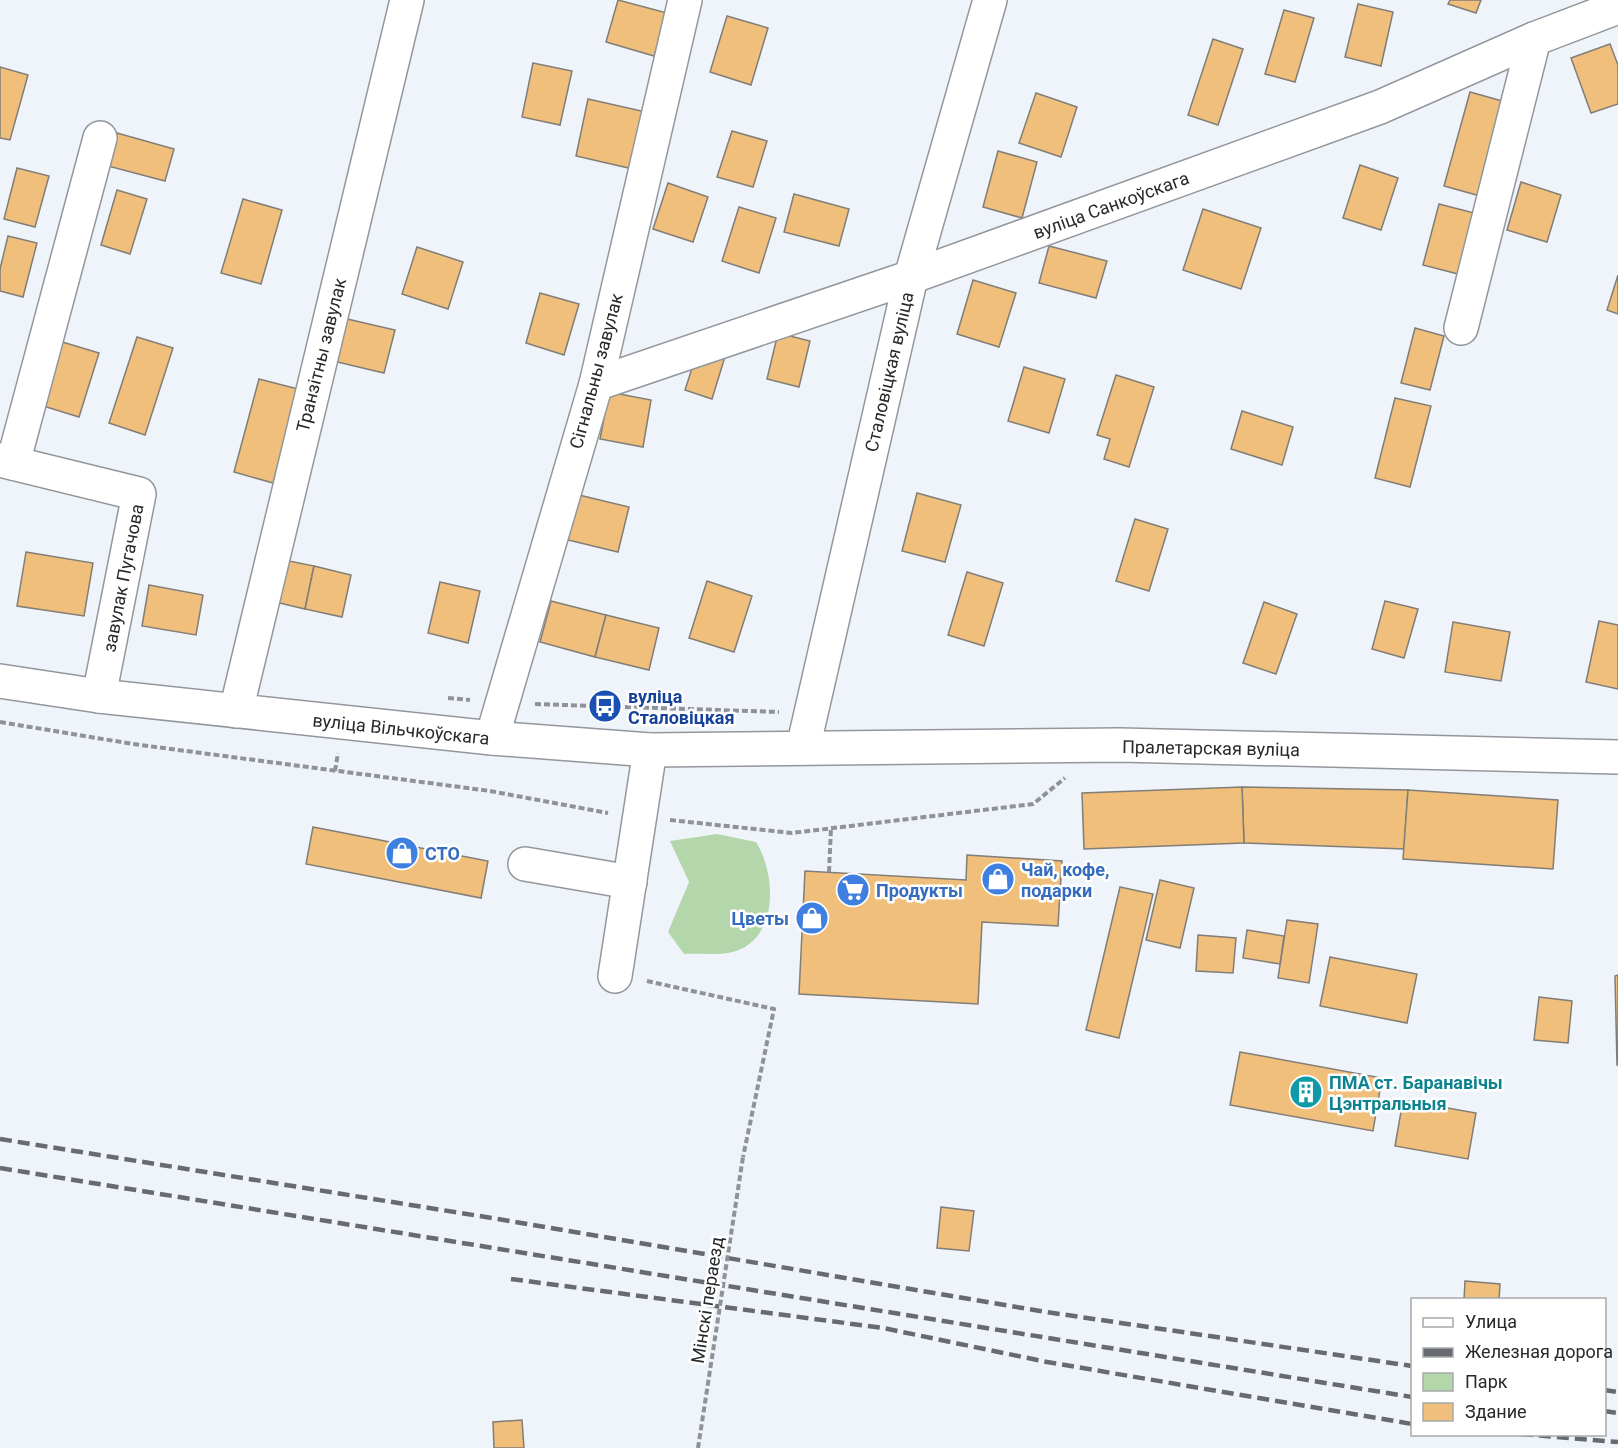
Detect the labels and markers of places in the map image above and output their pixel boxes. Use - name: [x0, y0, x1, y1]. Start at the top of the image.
- place label: вуліца Сталовіцкая: [628, 686, 735, 728]
- bus stop icon: вуліца Сталовіцкая: [587, 688, 623, 724]
- shop icon: СТО: [384, 835, 420, 871]
- place label: СТО: [425, 843, 460, 864]
- place label: Чай, кофе, подарки: [1021, 859, 1109, 901]
- shop icon: Чай, кофе, подарки: [980, 861, 1016, 897]
- supermarket icon: Продукты: [835, 872, 871, 908]
- place label: Продукты: [876, 880, 963, 901]
- shop icon: Цветы: [794, 900, 830, 936]
- place label: Цветы: [731, 908, 789, 929]
- place label: ПМА ст. Баранавічы Цэнтральныя: [1329, 1072, 1503, 1114]
- building icon: ПМА ст. Баранавічы Цэнтральныя: [1288, 1074, 1324, 1110]

